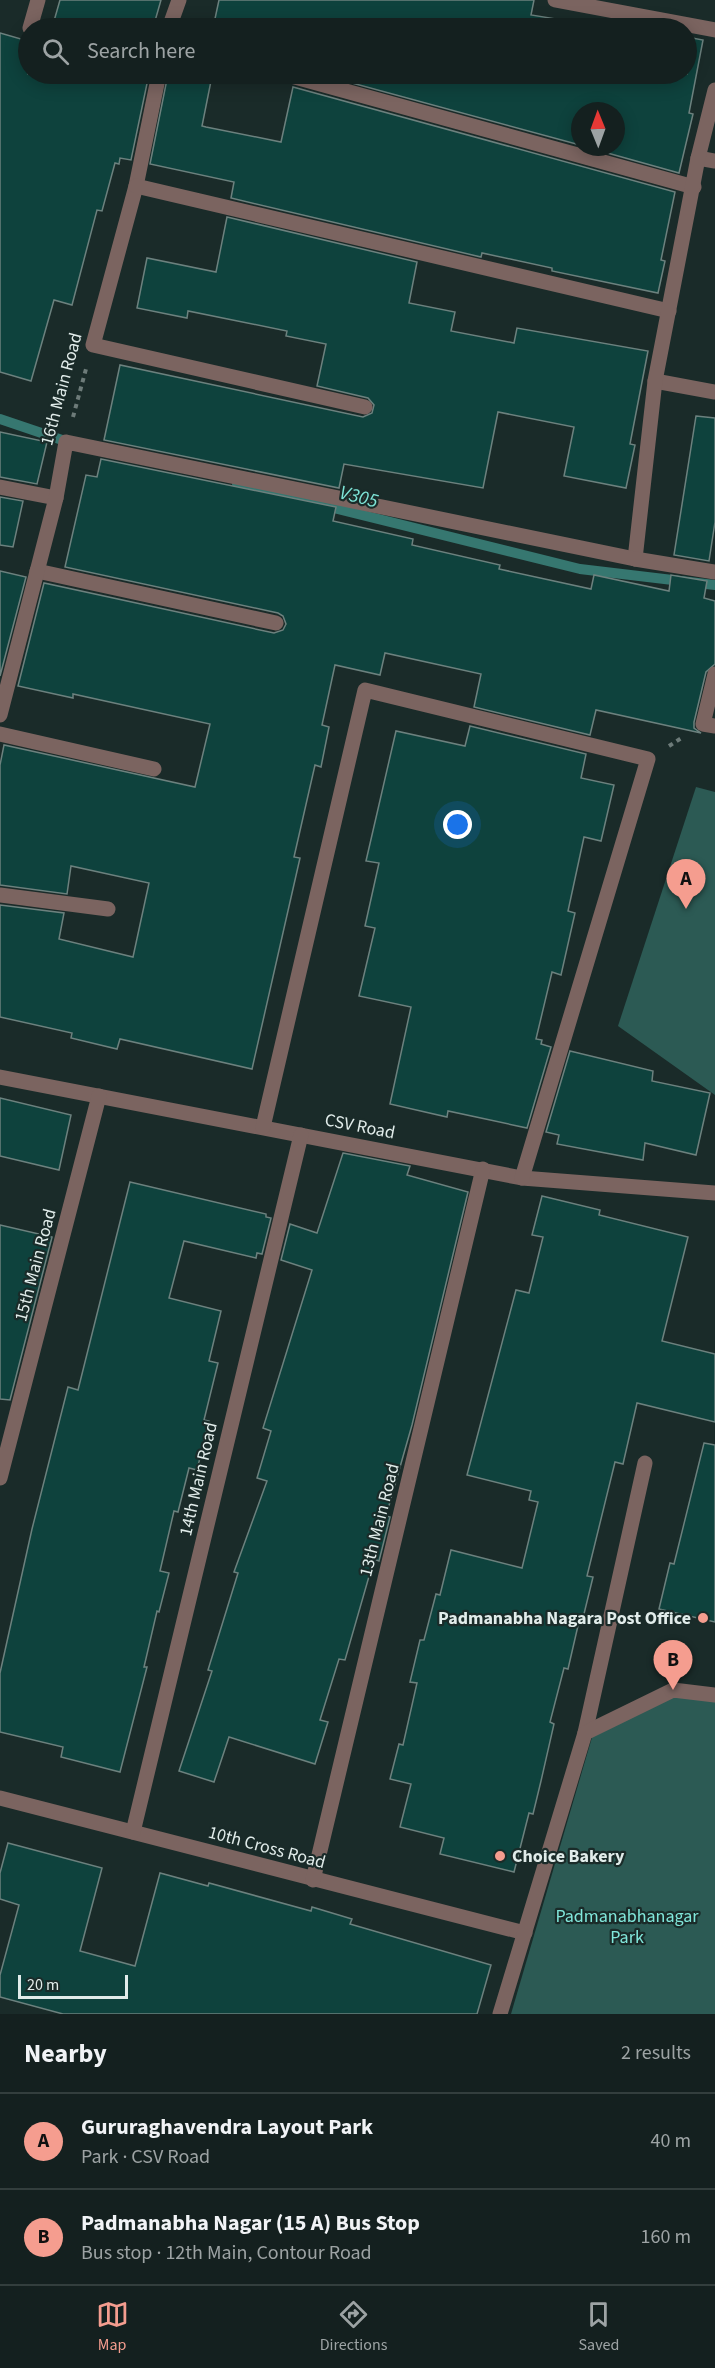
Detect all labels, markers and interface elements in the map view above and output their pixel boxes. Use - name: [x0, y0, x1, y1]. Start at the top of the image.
- search box: [18, 18, 697, 84]
- icon: search: [39, 35, 72, 68]
- text: Search here: [87, 35, 195, 67]
- north arrow: [571, 102, 625, 156]
- street label: 16th Main Road: [34, 330, 89, 448]
- water label: V305: [337, 479, 381, 515]
- your location: [443, 810, 472, 839]
- pin: A: [666, 860, 706, 909]
- street label: CSV Road: [323, 1107, 397, 1146]
- street label: 15th Main Road: [8, 1206, 63, 1324]
- street label: 14th Main Road: [173, 1420, 224, 1538]
- street label: 13th Main Road: [353, 1461, 406, 1579]
- place label: Padmanabha Nagara Post Office: [438, 1606, 691, 1631]
- marker: Padmanabha Nagara Post Office: [696, 1611, 710, 1625]
- pin: B: [654, 1640, 692, 1690]
- street label: 10th Cross Road: [205, 1820, 328, 1875]
- place label: Choice Bakery: [512, 1844, 625, 1869]
- marker: Choice Bakery: [493, 1849, 507, 1863]
- park label: Padmanabhanagar Park: [555, 1904, 699, 1950]
- scale bar: [18, 1972, 128, 2000]
- text: 20 m: [27, 1974, 59, 1996]
- text: Nearby: [24, 2035, 107, 2072]
- text: 2 results: [621, 2039, 691, 2067]
- text: Gururaghavendra Layout Park: [81, 2111, 373, 2143]
- text: A: [38, 2127, 49, 2155]
- text: 40 m: [651, 2127, 691, 2155]
- text: Park · CSV Road: [81, 2143, 210, 2171]
- text: Padmanabha Nagar (15 A) Bus Stop: [81, 2207, 420, 2239]
- text: B: [37, 2223, 50, 2251]
- text: 160 m: [641, 2223, 691, 2251]
- text: Bus stop · 12th Main, Contour Road: [81, 2239, 372, 2267]
- tab: Map: [96, 2298, 129, 2356]
- tab: Directions: [320, 2298, 387, 2356]
- tab: Saved: [579, 2298, 619, 2356]

